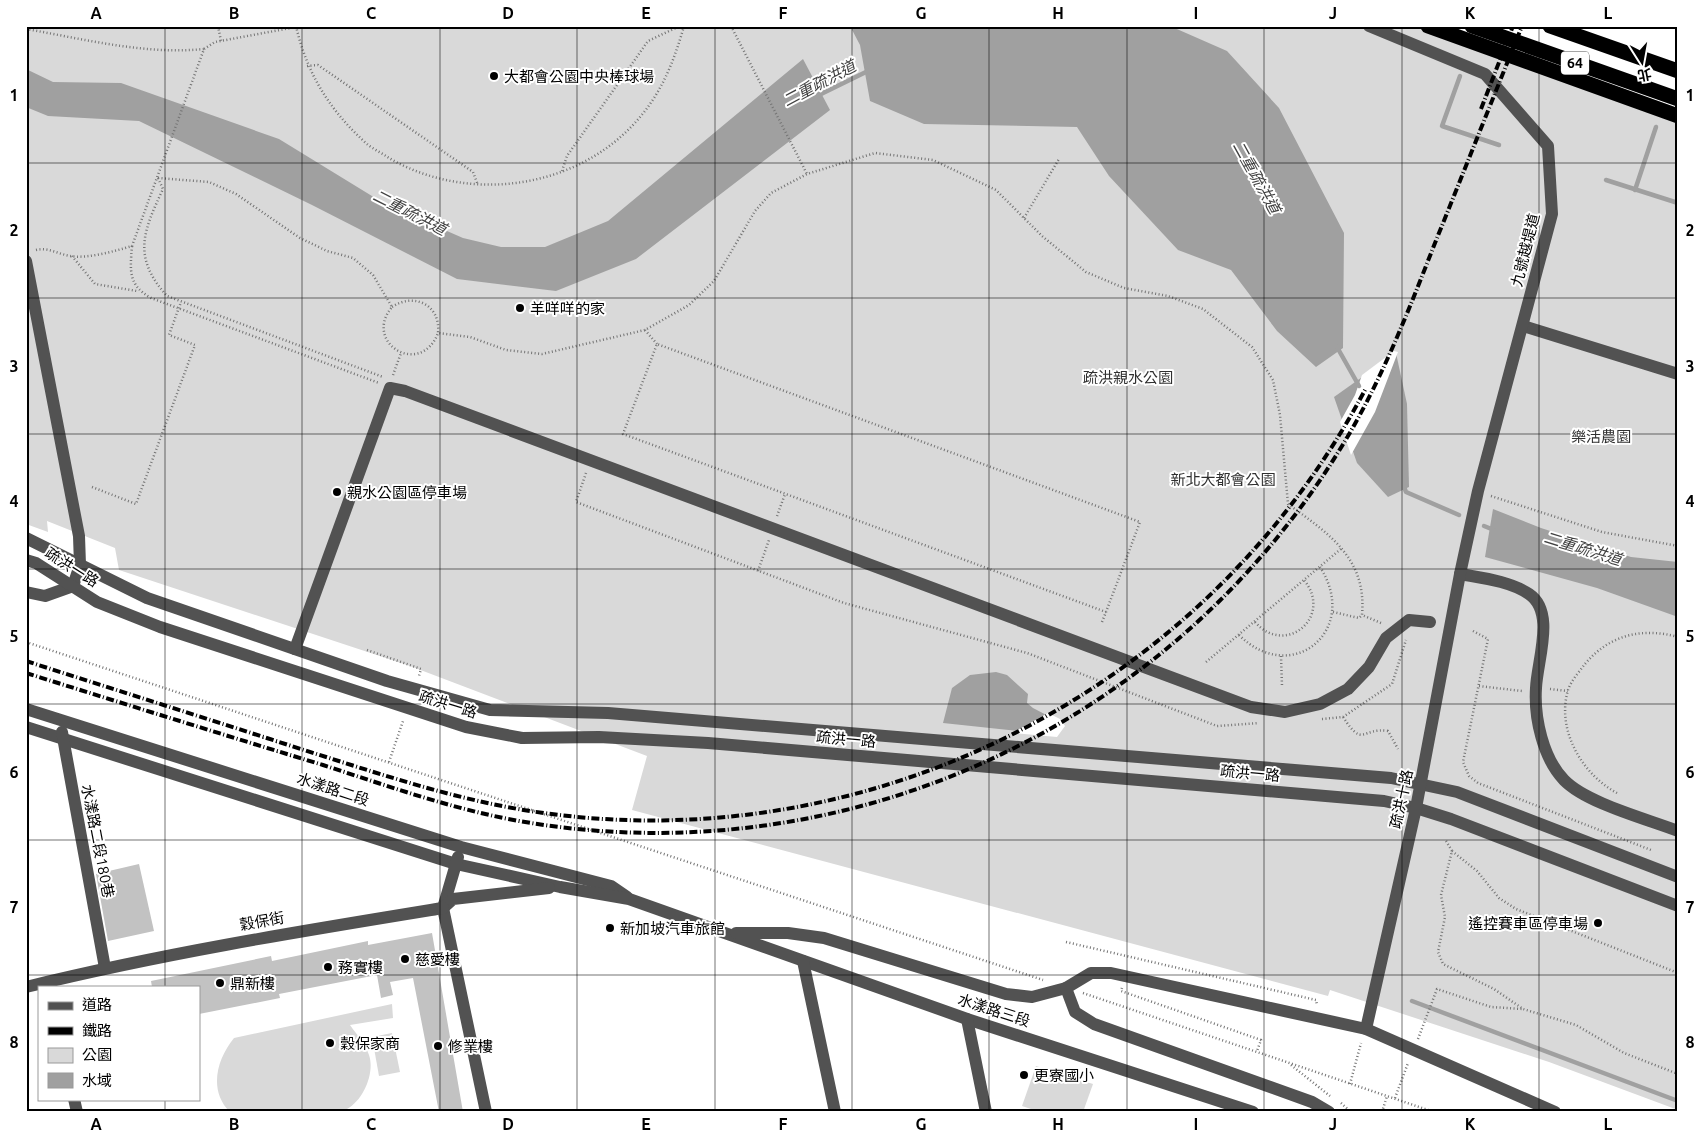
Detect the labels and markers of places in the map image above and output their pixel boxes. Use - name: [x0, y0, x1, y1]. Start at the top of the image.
- place label: 大都會公園中央棒球場: [504, 68, 654, 85]
- marker: 大都會公園中央棒球場: [488, 70, 500, 82]
- place label: 羊咩咩的家: [530, 300, 605, 317]
- marker: 羊咩咩的家: [514, 302, 526, 314]
- place label: 親水公園區停車場: [347, 484, 467, 501]
- marker: 親水公園區停車場: [331, 486, 343, 498]
- place label: 遙控賽車區停車場: [1468, 915, 1588, 932]
- marker: 遙控賽車區停車場: [1592, 917, 1604, 929]
- place label: 新加坡汽車旅館: [620, 920, 725, 937]
- marker: 新加坡汽車旅館: [604, 922, 616, 934]
- place label: 慈愛樓: [415, 951, 460, 968]
- marker: 慈愛樓: [399, 953, 411, 965]
- place label: 務實樓: [338, 959, 383, 976]
- marker: 務實樓: [322, 961, 334, 973]
- place label: 鼎新樓: [230, 975, 275, 992]
- marker: 鼎新樓: [214, 977, 226, 989]
- place label: 穀保家商: [340, 1035, 400, 1052]
- marker: 穀保家商: [324, 1037, 336, 1049]
- place label: 修業樓: [448, 1038, 493, 1055]
- marker: 修業樓: [432, 1040, 444, 1052]
- place label: 更寮國小: [1034, 1067, 1094, 1084]
- marker: 更寮國小: [1018, 1069, 1030, 1081]

